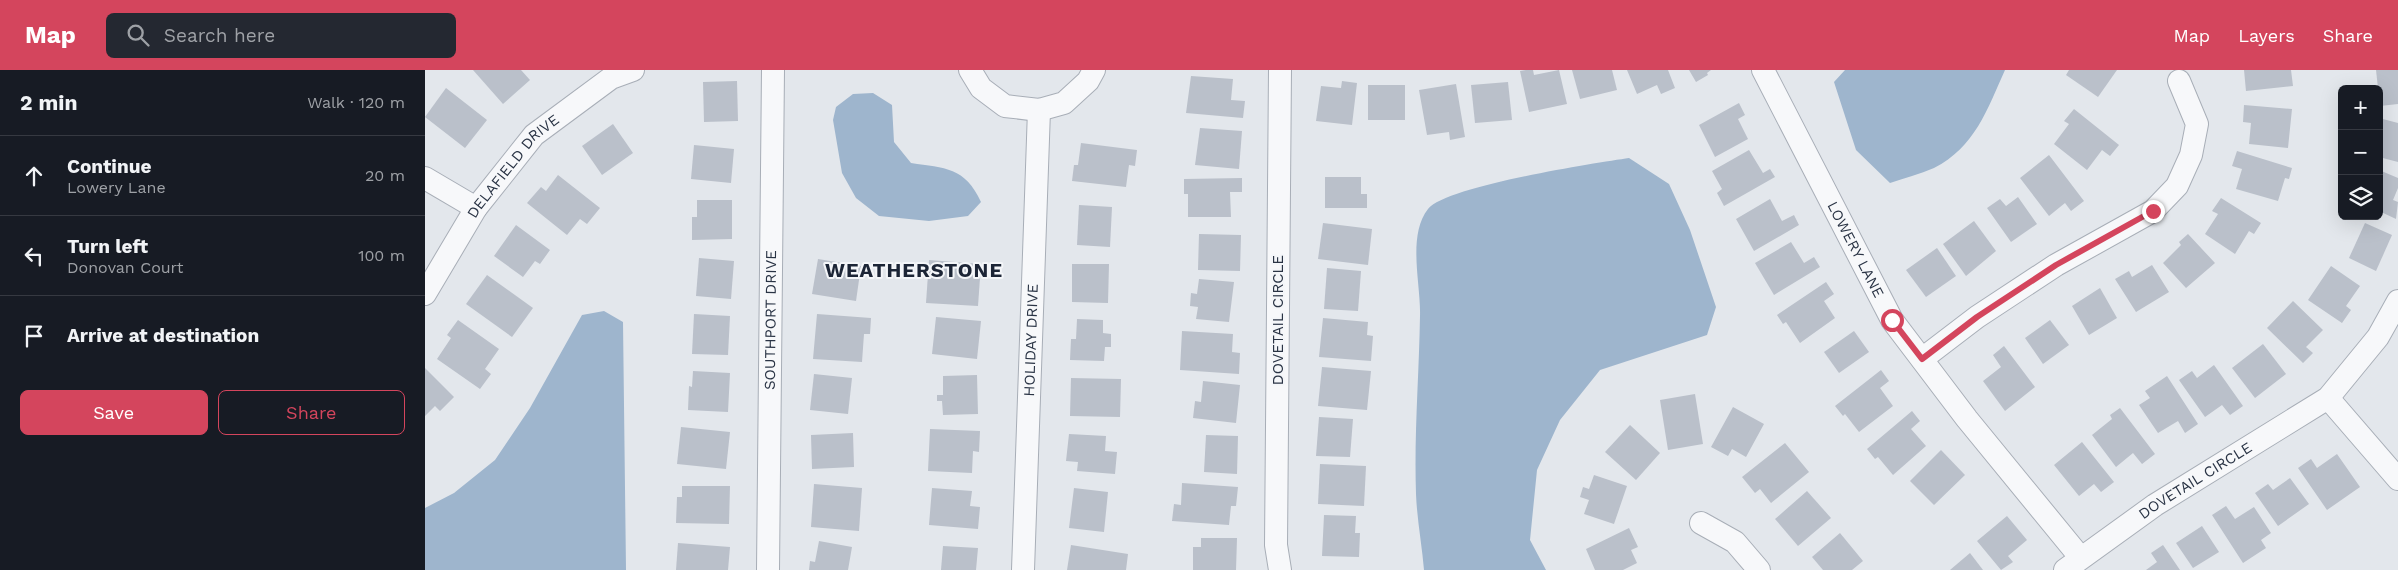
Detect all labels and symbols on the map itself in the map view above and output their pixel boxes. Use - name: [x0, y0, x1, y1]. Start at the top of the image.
- street label: DELAFIELD DRIVE: [463, 111, 562, 221]
- street label: LOWERY LANE: [1823, 198, 1888, 301]
- route end: [2142, 200, 2165, 223]
- street label: SOUTHPORT DRIVE: [761, 250, 780, 390]
- street label: DOVETAIL CIRCLE: [1269, 255, 1287, 385]
- district label: WEATHERSTONE: [825, 258, 1003, 282]
- street label: HOLIDAY DRIVE: [1020, 283, 1042, 397]
- route start: [1881, 309, 1904, 332]
- street label: DOVETAIL CIRCLE: [2135, 438, 2255, 523]

